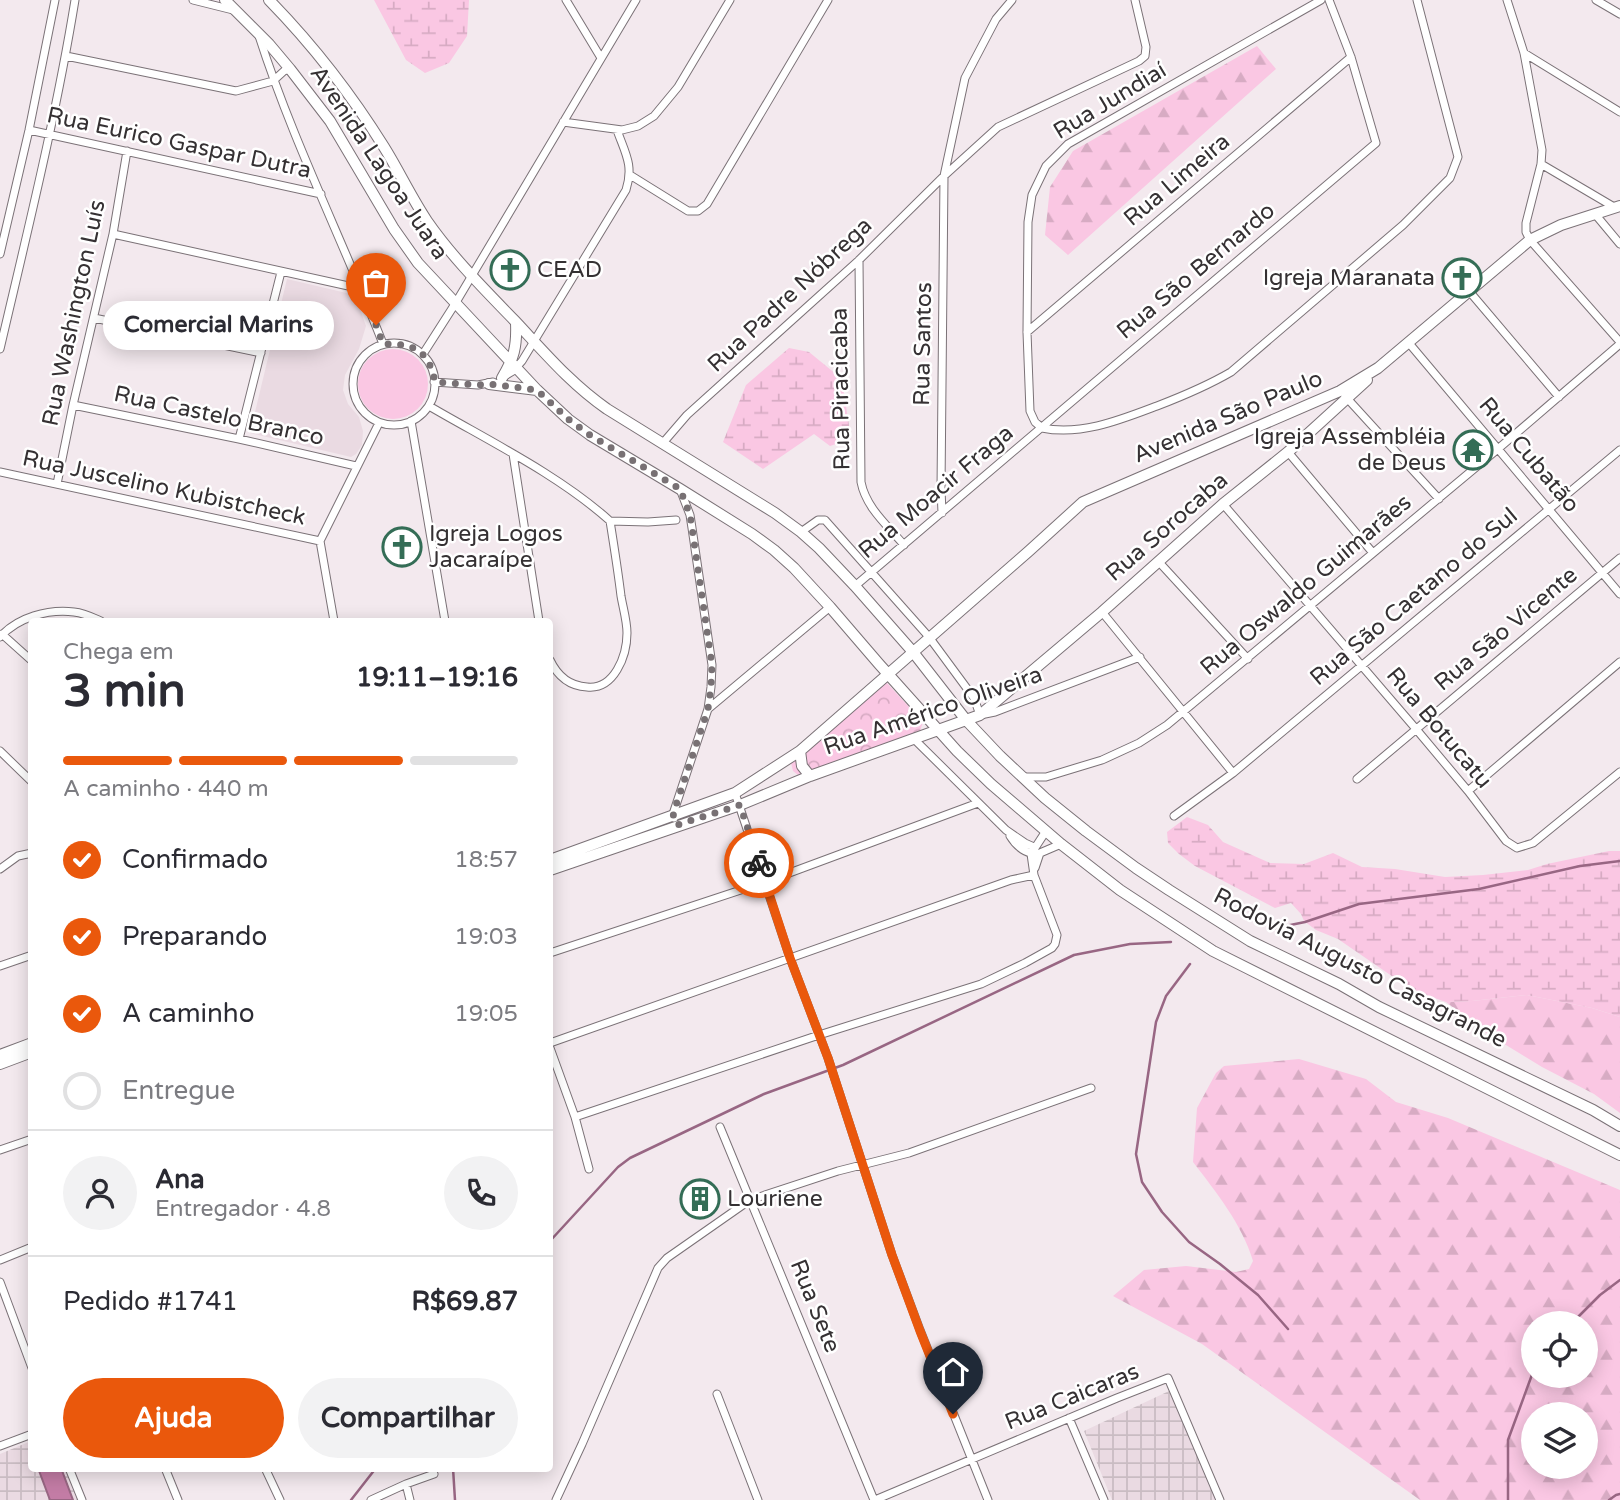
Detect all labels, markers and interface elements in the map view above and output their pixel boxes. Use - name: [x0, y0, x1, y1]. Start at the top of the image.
- street label: Rua Jundiaí: [1048, 56, 1172, 146]
- street label: Avenida Lagoa Juara: [304, 61, 454, 265]
- street label: Rua Eurico Gaspar Dutra: [44, 101, 314, 185]
- street label: Rua Limeira: [1118, 128, 1236, 232]
- street label: Rua Washington Luís: [36, 197, 112, 429]
- street label: Rua São Bernardo: [1111, 197, 1281, 345]
- street label: Rua Padre Nóbrega: [702, 212, 878, 378]
- church icon: CEAD: [489, 249, 531, 291]
- pin: [346, 253, 406, 325]
- place label: CEAD: [537, 256, 602, 284]
- church icon: Igreja Maranata: [1441, 257, 1483, 299]
- icon: bag: [357, 264, 395, 302]
- place label: Igreja Maranata: [1263, 264, 1435, 292]
- street label: Rua Santos: [908, 282, 938, 406]
- callout: Comercial Marins: [103, 300, 334, 350]
- street label: Rua Piracicaba: [826, 307, 856, 471]
- text: Comercial Marins: [124, 311, 313, 339]
- street label: Avenida São Paulo: [1129, 364, 1327, 470]
- street label: Rua Castelo Branco: [111, 380, 327, 452]
- street label: Rua Cubatão: [1473, 392, 1585, 518]
- street label: Rua Moacir Fraga: [853, 419, 1019, 565]
- place label: Igreja Assembléia de Deus: [1254, 423, 1446, 477]
- temple icon: Igreja Assembléia de Deus: [1452, 429, 1494, 471]
- street label: Rua Juscelino Kubistcheck: [20, 444, 308, 532]
- street label: Rua Sorocaba: [1100, 466, 1234, 588]
- street label: Rua Oswaldo Guimarães: [1195, 488, 1417, 682]
- street label: Rua São Caetano do Sul: [1305, 502, 1523, 692]
- place label: Igreja Logos Jacaraípe: [429, 520, 563, 574]
- church icon: Igreja Logos Jacaraípe: [381, 526, 423, 568]
- street label: Rua São Vicente: [1429, 561, 1583, 697]
- text: Chega em: [63, 638, 174, 666]
- street label: Rua Américo Oliveira: [820, 660, 1046, 762]
- text: 19:11–19:16: [356, 662, 518, 693]
- street label: Rua Botucatu: [1380, 662, 1498, 794]
- text: 3 min: [63, 664, 186, 719]
- text: A caminho · 440 m: [63, 775, 269, 803]
- courier: [724, 828, 794, 898]
- icon: check: [63, 841, 101, 879]
- text: Confirmado: [122, 844, 268, 875]
- icon: bike: [740, 844, 778, 882]
- text: 18:57: [454, 846, 518, 874]
- street label: Rodovia Augusto Casagrande: [1209, 882, 1511, 1054]
- icon: check: [63, 918, 101, 956]
- text: Preparando: [122, 921, 267, 952]
- text: 19:03: [454, 923, 518, 951]
- icon: check: [63, 995, 101, 1033]
- text: A caminho: [122, 998, 254, 1029]
- text: 19:05: [454, 1000, 518, 1028]
- text: Entregue: [122, 1075, 235, 1106]
- button: person: [63, 1156, 137, 1230]
- button: phone: [444, 1156, 518, 1230]
- text: Ana: [155, 1164, 205, 1195]
- building icon: Louriene: [679, 1178, 721, 1220]
- place label: Louriene: [727, 1185, 823, 1213]
- text: Entregador · 4.8: [155, 1195, 331, 1223]
- street label: Rua Sete: [784, 1255, 846, 1357]
- text: Pedido #1741: [63, 1286, 238, 1317]
- text: R$69.87: [412, 1286, 518, 1317]
- map controls: [1521, 1311, 1598, 1479]
- button: locate: [1521, 1311, 1598, 1388]
- pin: [923, 1342, 983, 1414]
- icon: home: [934, 1353, 972, 1391]
- street label: Rua Caicaras: [1001, 1357, 1143, 1437]
- button: Ajuda: [63, 1378, 284, 1458]
- button: Compartilhar: [298, 1378, 518, 1458]
- button: layers: [1521, 1402, 1598, 1479]

